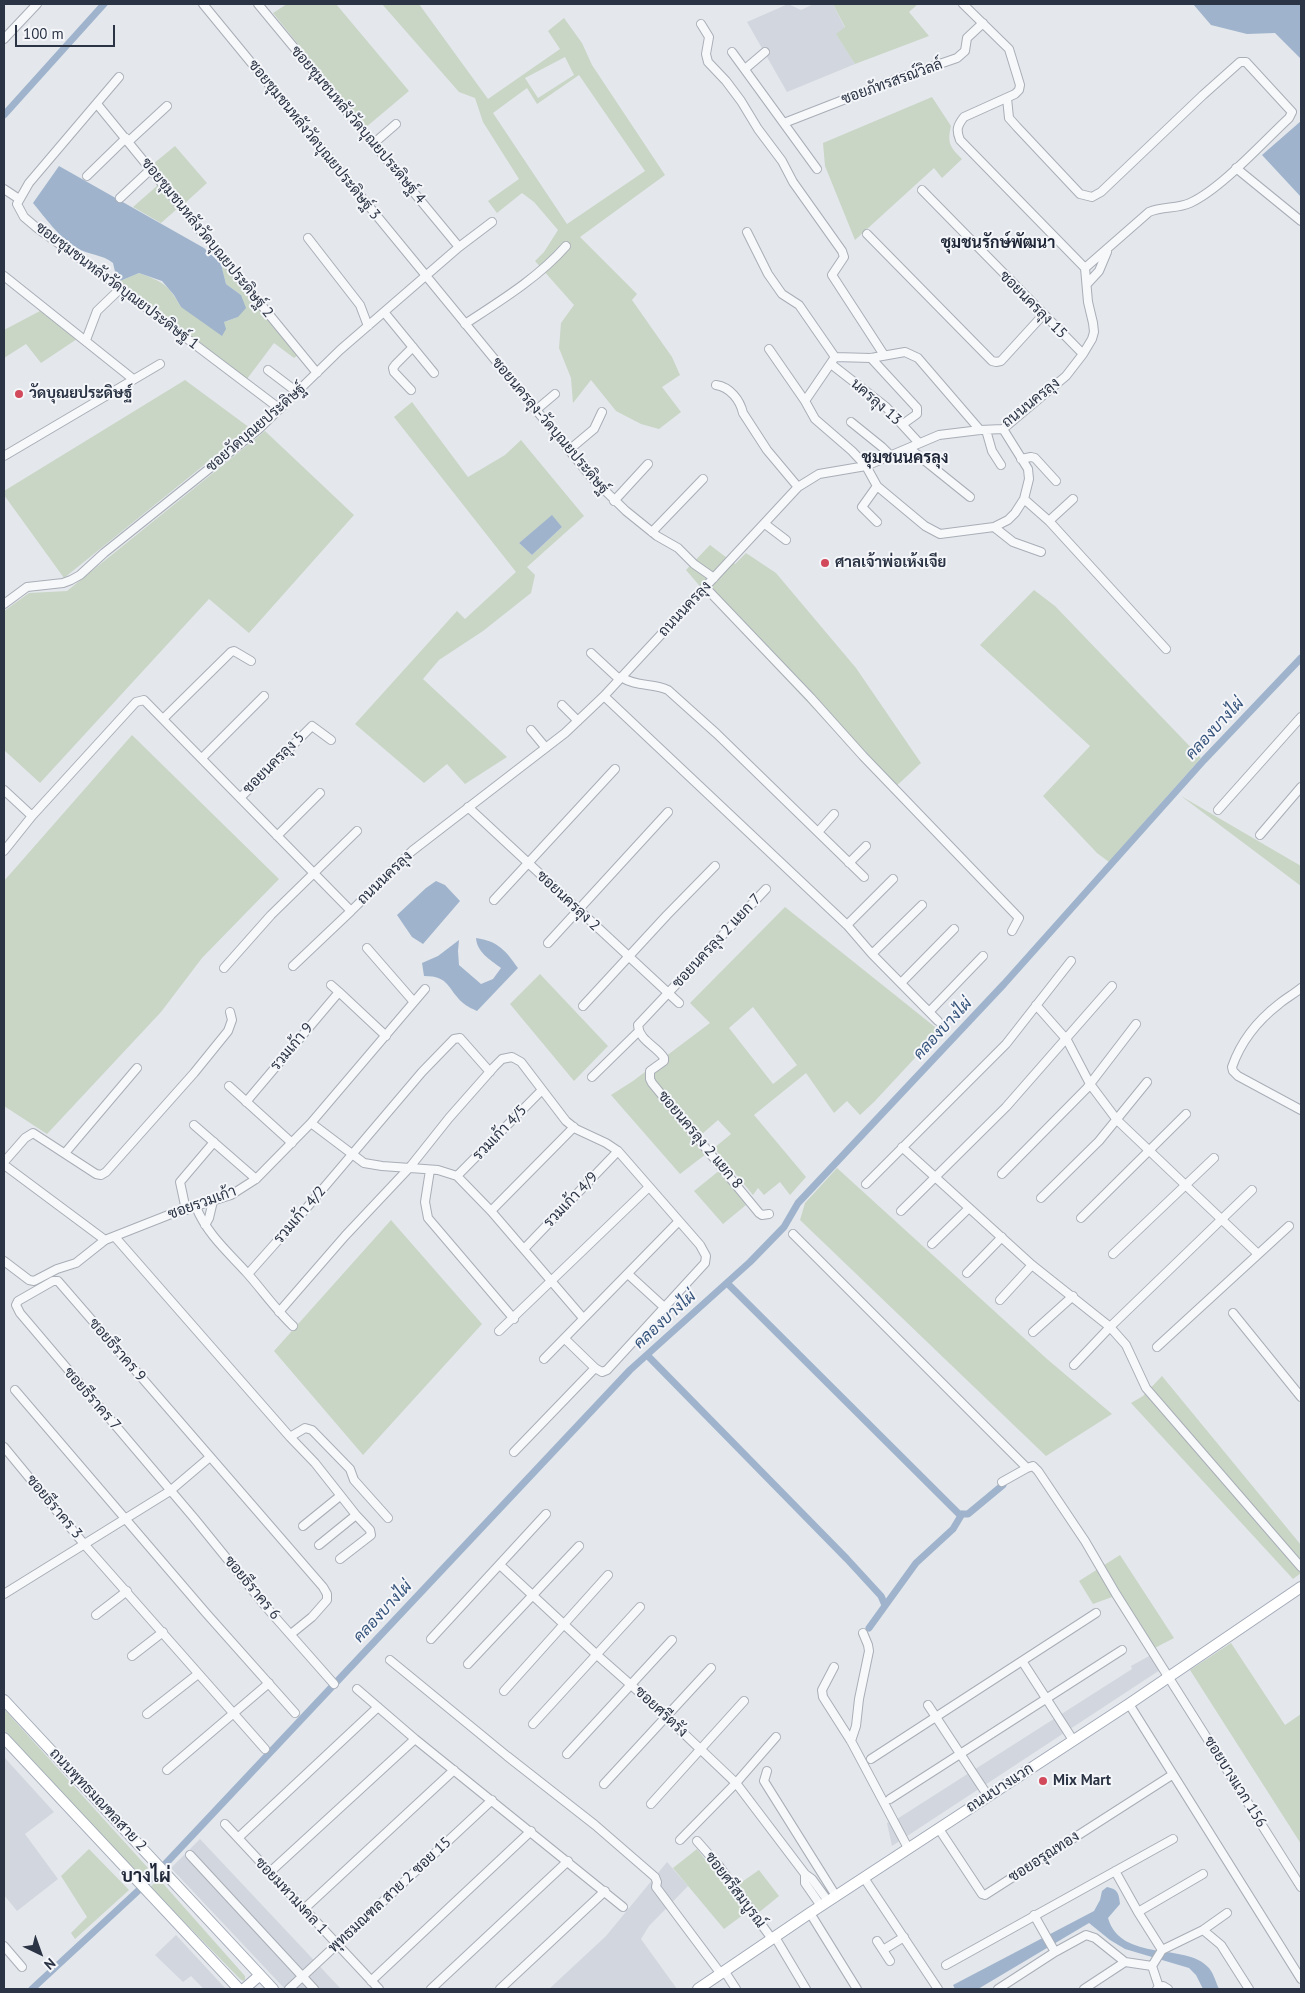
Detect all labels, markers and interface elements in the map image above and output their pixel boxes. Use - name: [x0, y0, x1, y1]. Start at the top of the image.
- scale bar: [18, 15, 118, 47]
- text: 100 m: [23, 24, 64, 43]
- street label: ซอยชุมชนหลังวัดบุณยประดิษฐ์ 4: [287, 42, 429, 208]
- street label: ซอยภัทรสรณ์วิลล์: [839, 55, 945, 109]
- street label: ซอยชุมชนหลังวัดบุณยประดิษฐ์ 3: [244, 57, 384, 223]
- street label: ซอยชุมชนหลังวัดบุณยประดิษฐ์ 2: [137, 155, 277, 321]
- street label: ซอยชุมชนหลังวัดบุณยประดิษฐ์ 1: [32, 219, 202, 353]
- district label: ชุมชนรักษ์พัฒนา: [941, 233, 1055, 253]
- street label: ซอยนครลุง 15: [995, 267, 1071, 343]
- street label: ซอยนครลุง-วัดบุณยประดิษฐ์: [488, 354, 612, 498]
- street label: ถนนนครลุง: [998, 374, 1064, 432]
- street label: นครลุง 13: [847, 375, 905, 429]
- street label: ซอยวัดบุณยประดิษฐ์: [203, 380, 309, 476]
- place label: วัดบุณยประดิษฐ์: [29, 385, 132, 403]
- marker: วัดบุณยประดิษฐ์: [13, 388, 25, 400]
- district label: ชุมชนนครลุง: [862, 448, 948, 468]
- place label: ศาลเจ้าพ่อเห้งเจีย: [835, 554, 946, 572]
- marker: ศาลเจ้าพ่อเห้งเจีย: [819, 557, 831, 569]
- street label: ถนนนครลุง: [655, 578, 715, 640]
- water label: คลองบางไผ่: [1182, 694, 1248, 764]
- street label: ซอยนครลุง 5: [239, 728, 309, 798]
- street label: ถนนนครลุง: [354, 847, 416, 909]
- street label: ซอยนครลุง 2: [533, 867, 603, 935]
- street label: ซอยนครลุง 2 แยก 7: [669, 890, 765, 992]
- water label: คลองบางไผ่: [910, 994, 976, 1064]
- street label: รวมเก้า 9: [267, 1019, 317, 1075]
- street label: ซอยนครลุง 2 แยก 8: [654, 1087, 746, 1193]
- street label: รวมเก้า 4/5: [469, 1101, 531, 1165]
- street label: รวมเก้า 4/9: [540, 1168, 602, 1232]
- street label: ซอยรวมเก้า: [165, 1182, 239, 1224]
- street label: รวมเก้า 4/2: [270, 1183, 330, 1247]
- water label: คลองบางไผ่: [630, 1287, 700, 1353]
- street label: ซอยธีราคร 9: [85, 1315, 149, 1385]
- street label: ซอยธีราคร 7: [60, 1364, 124, 1434]
- street label: ซอยธีราคร 3: [22, 1471, 86, 1543]
- street label: ซอยธีราคร 6: [220, 1552, 284, 1624]
- water label: คลองบางไผ่: [350, 1577, 416, 1647]
- street label: ซอยศรีตรัง: [631, 1683, 691, 1741]
- street label: ซอยบางแวก 156: [1200, 1733, 1270, 1831]
- street label: ถนนพุทธมณฑลสาย 2: [46, 1745, 150, 1855]
- street label: ถนนบางแวก: [963, 1760, 1037, 1816]
- place label: Mix Mart: [1053, 1772, 1111, 1790]
- marker: Mix Mart: [1037, 1775, 1049, 1787]
- street label: ซอยอรุณทอง: [1005, 1827, 1083, 1887]
- street label: พุทธมณฑล สาย 2 ซอย 15: [325, 1833, 455, 1957]
- street label: ซอยศรีสมบูรณ์: [701, 1849, 769, 1931]
- street label: ซอยมหามงคล 1: [251, 1854, 331, 1938]
- district label: บางไผ่: [121, 1866, 171, 1888]
- north arrow: [15, 1928, 65, 1978]
- text: N: [41, 1954, 59, 1974]

